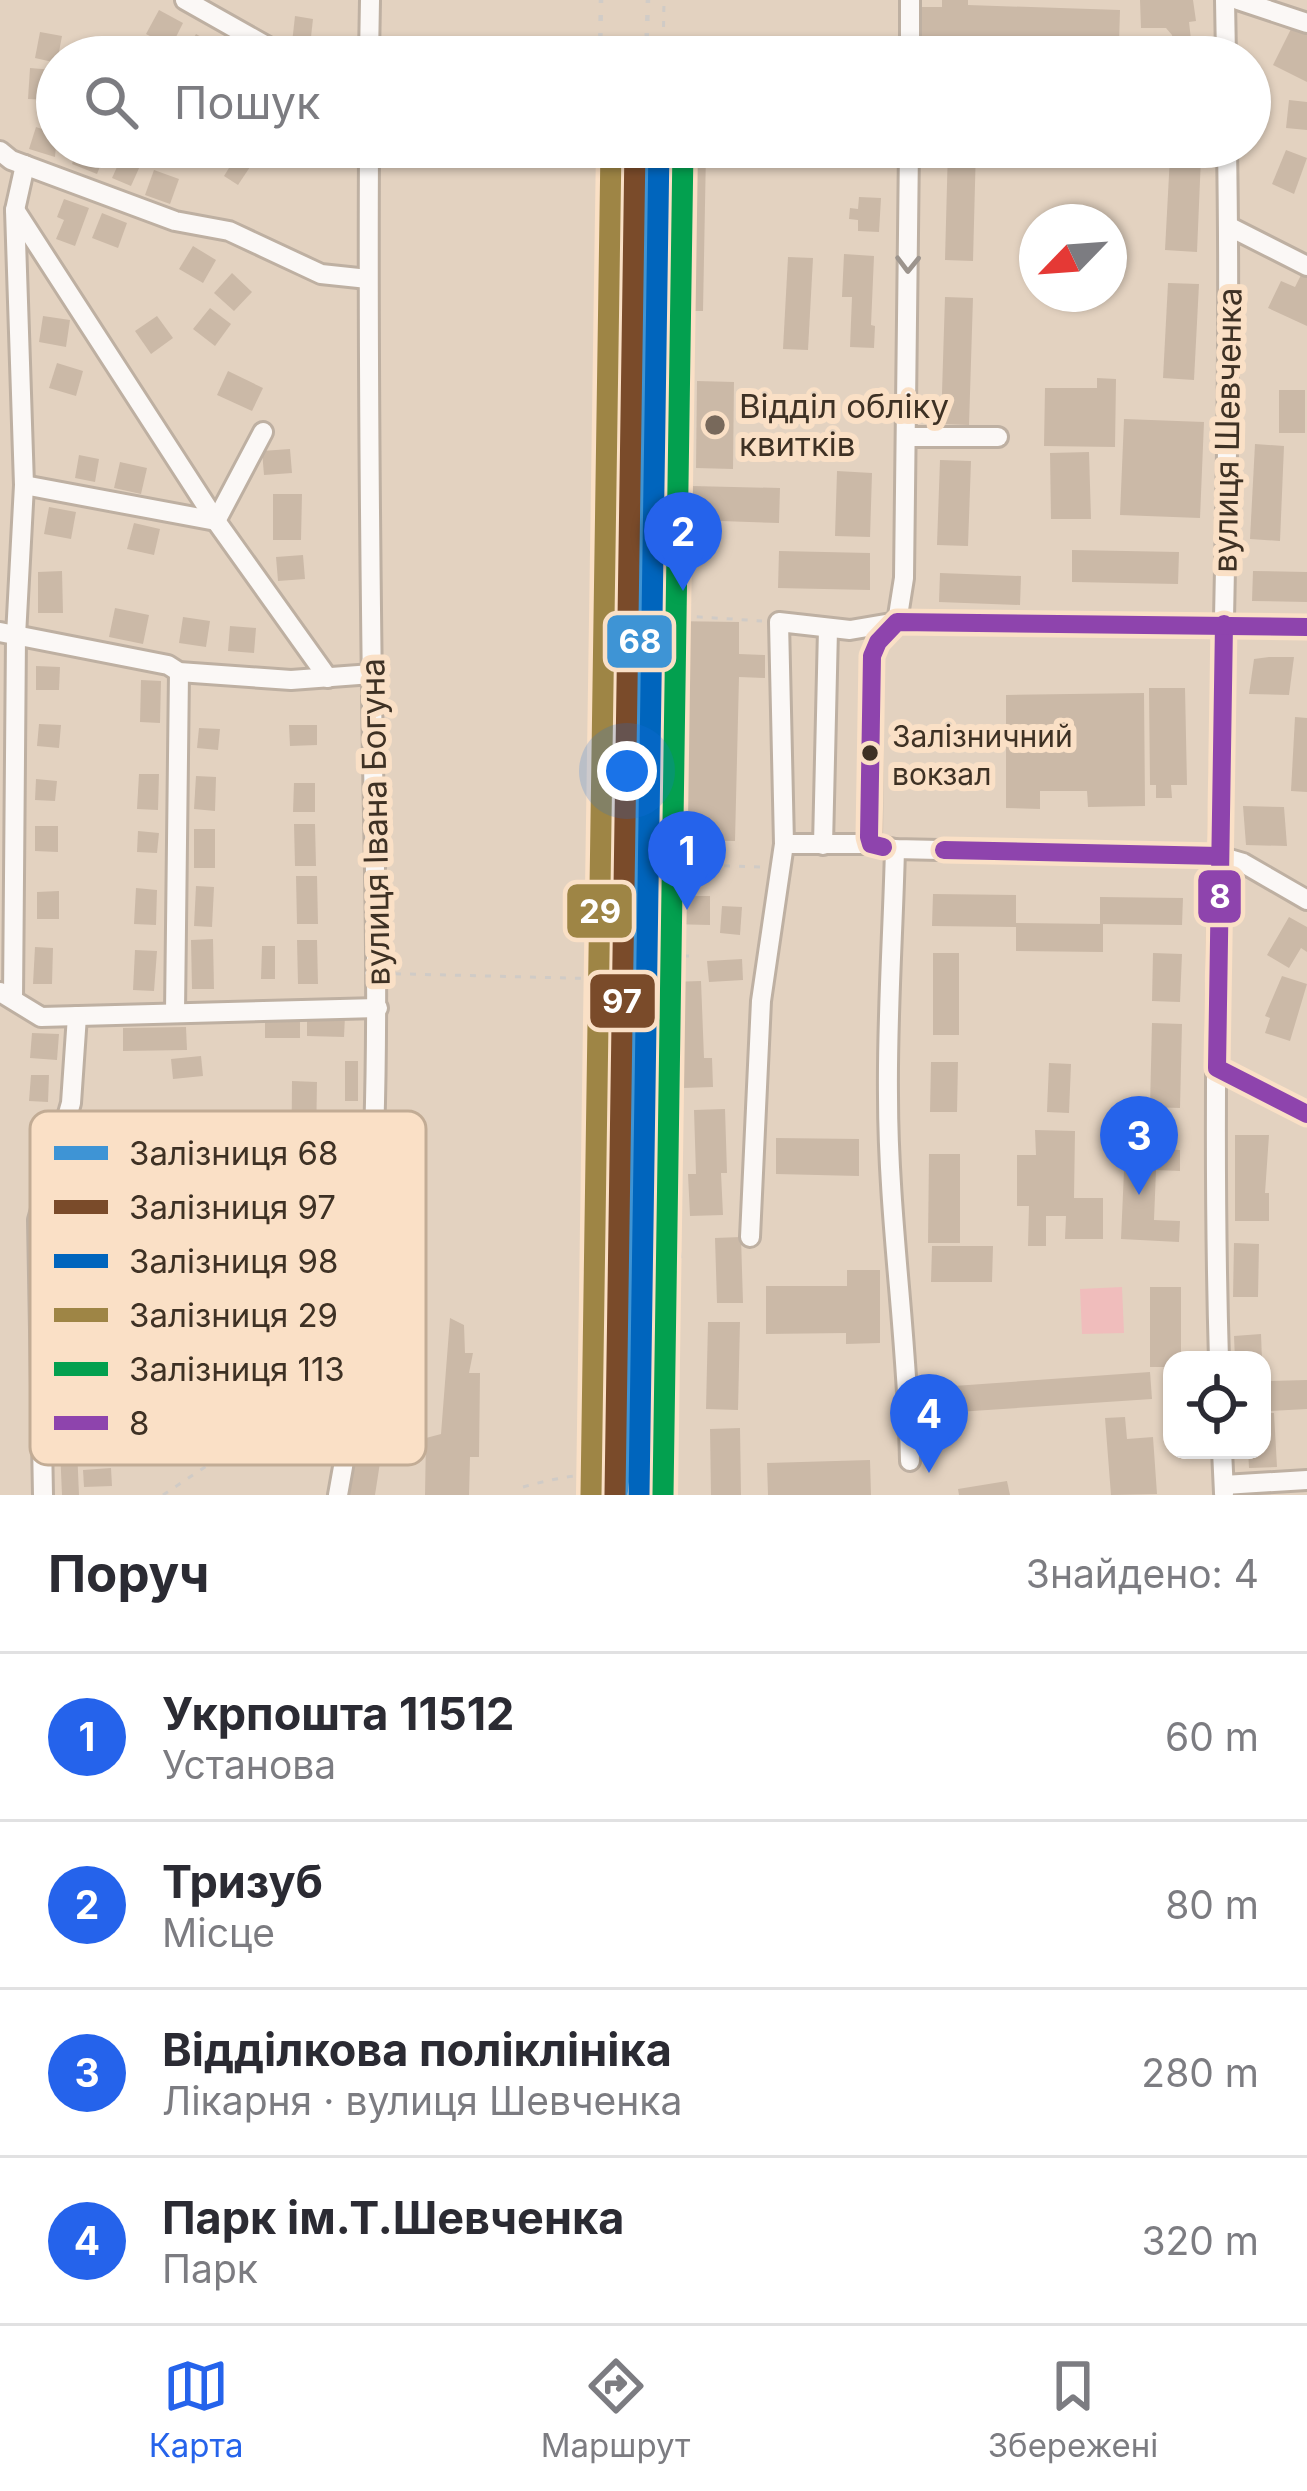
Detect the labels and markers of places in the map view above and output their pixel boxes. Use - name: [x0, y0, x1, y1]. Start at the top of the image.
- place label: Відділ обліку квитків: [739, 386, 949, 464]
- marker: Відділ обліку квитків: [702, 412, 728, 438]
- pin: 2: [644, 492, 722, 591]
- place label: Залізничний вокзал: [892, 718, 1073, 792]
- marker: Залізничний вокзал: [859, 742, 881, 764]
- pin: 1: [648, 811, 726, 910]
- pin: 3: [1100, 1096, 1178, 1195]
- pin: 4: [890, 1374, 968, 1473]

